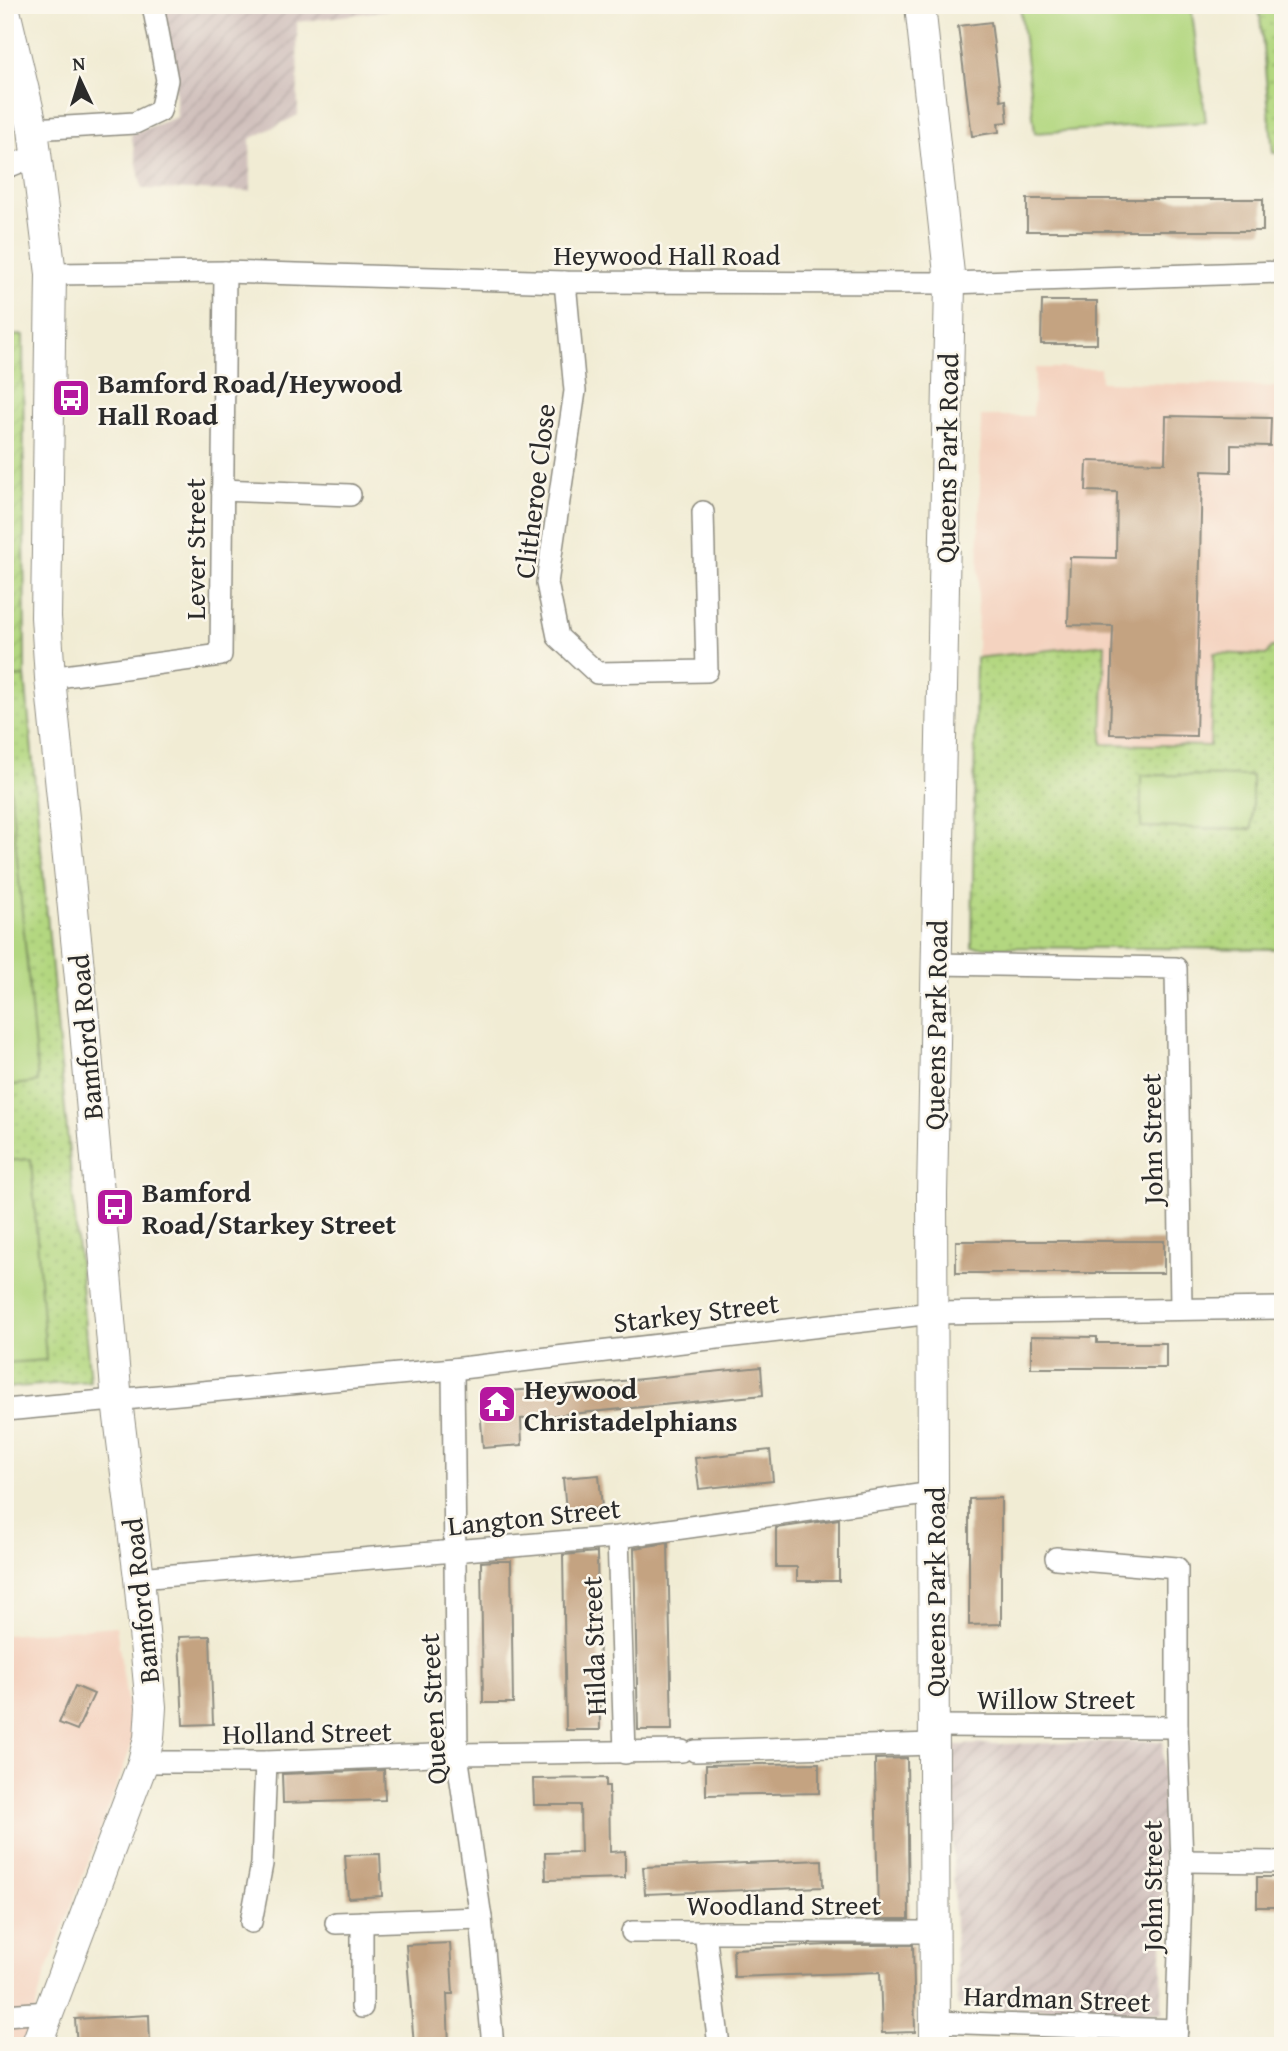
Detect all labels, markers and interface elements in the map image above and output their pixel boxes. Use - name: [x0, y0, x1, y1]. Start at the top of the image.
- north arrow: [46, 46, 116, 116]
- text: N: [72, 49, 86, 77]
- street label: Heywood Hall Road: [553, 234, 781, 275]
- street label: Queens Park Road: [924, 352, 968, 563]
- place label: Bamford Road/Heywood Hall Road: [98, 362, 403, 435]
- bus stop icon: Bamford Road/Heywood Hall Road: [50, 377, 92, 419]
- street label: Clitheroe Close: [503, 401, 565, 581]
- street label: Lever Street: [174, 478, 215, 620]
- street label: Queens Park Road: [913, 919, 957, 1130]
- street label: Bamford Road: [57, 952, 113, 1122]
- street label: John Street: [1129, 1073, 1173, 1208]
- place label: Bamford Road/Starkey Street: [142, 1171, 396, 1244]
- bus stop icon: Bamford Road/Starkey Street: [94, 1186, 136, 1228]
- street label: Starkey Street: [611, 1282, 781, 1342]
- place label: Heywood Christadelphians: [524, 1368, 738, 1441]
- temple icon: Heywood Christadelphians: [476, 1383, 518, 1425]
- street label: Langton Street: [446, 1487, 622, 1545]
- street label: Queens Park Road: [914, 1487, 955, 1697]
- street label: Bamford Road: [111, 1516, 169, 1686]
- street label: Hilda Street: [570, 1575, 616, 1716]
- street label: Queen Street: [408, 1632, 456, 1786]
- street label: Willow Street: [977, 1678, 1135, 1719]
- street label: Holland Street: [222, 1710, 392, 1754]
- street label: John Street: [1131, 1820, 1172, 1955]
- street label: Woodland Street: [687, 1884, 882, 1925]
- street label: Hardman Street: [963, 1974, 1151, 2022]

